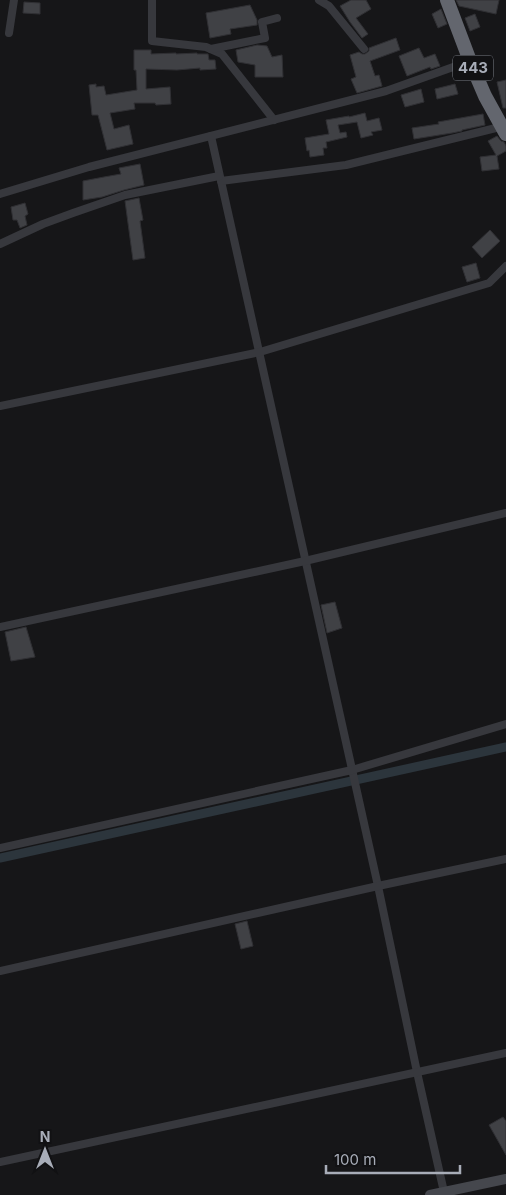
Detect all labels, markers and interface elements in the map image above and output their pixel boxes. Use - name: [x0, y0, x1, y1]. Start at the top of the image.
- road number: 443: [453, 56, 493, 80]
- north arrow: [20, 1125, 70, 1175]
- text: N: [40, 1128, 50, 1145]
- scale bar: [326, 1142, 460, 1174]
- text: 100 m: [334, 1150, 376, 1169]

